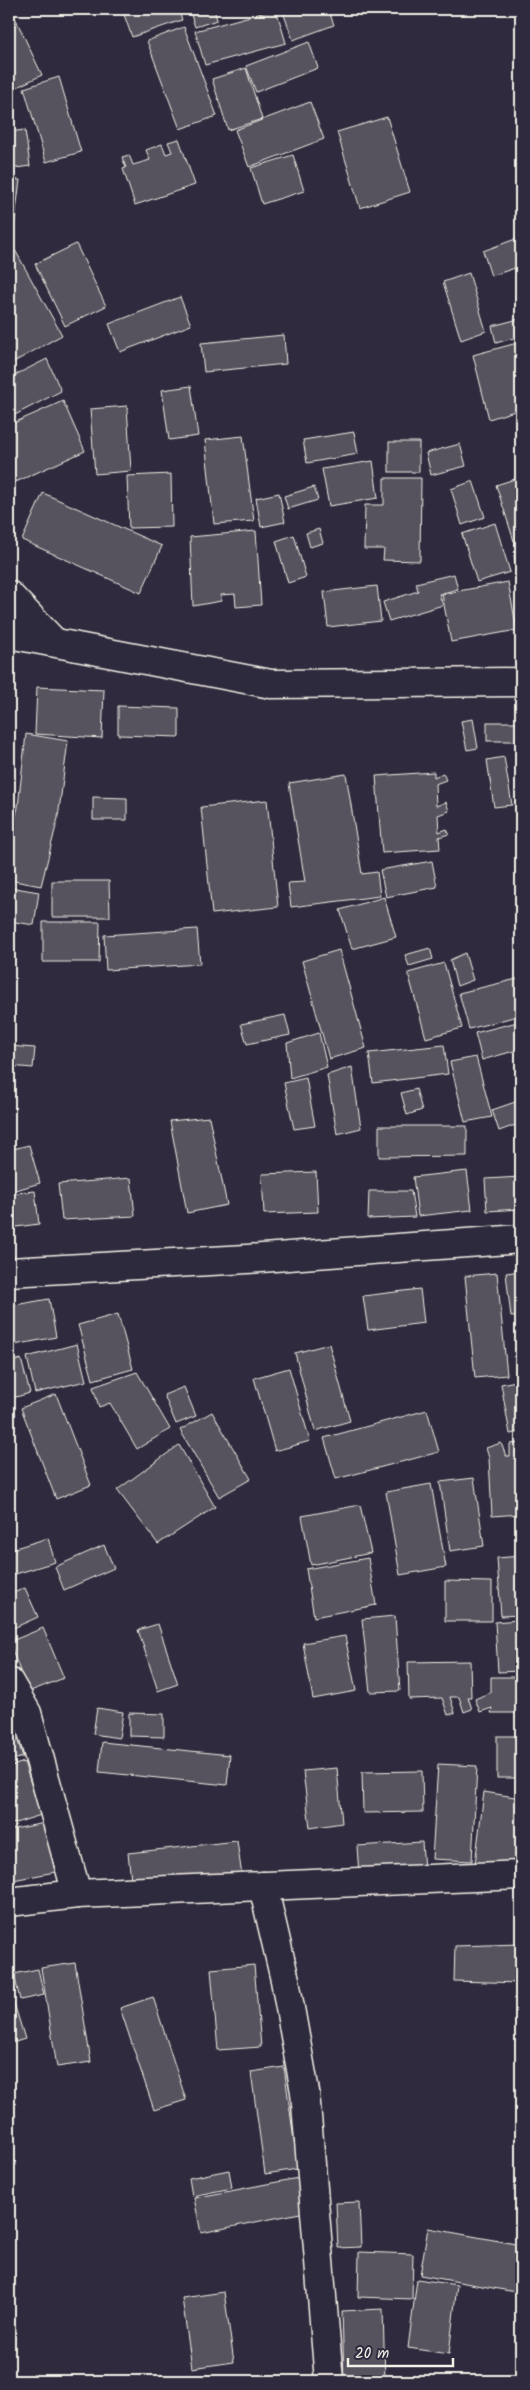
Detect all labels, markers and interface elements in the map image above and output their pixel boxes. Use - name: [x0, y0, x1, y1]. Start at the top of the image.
- scale bar: [348, 2335, 452, 2367]
- text: 20 m: [355, 2342, 389, 2366]

